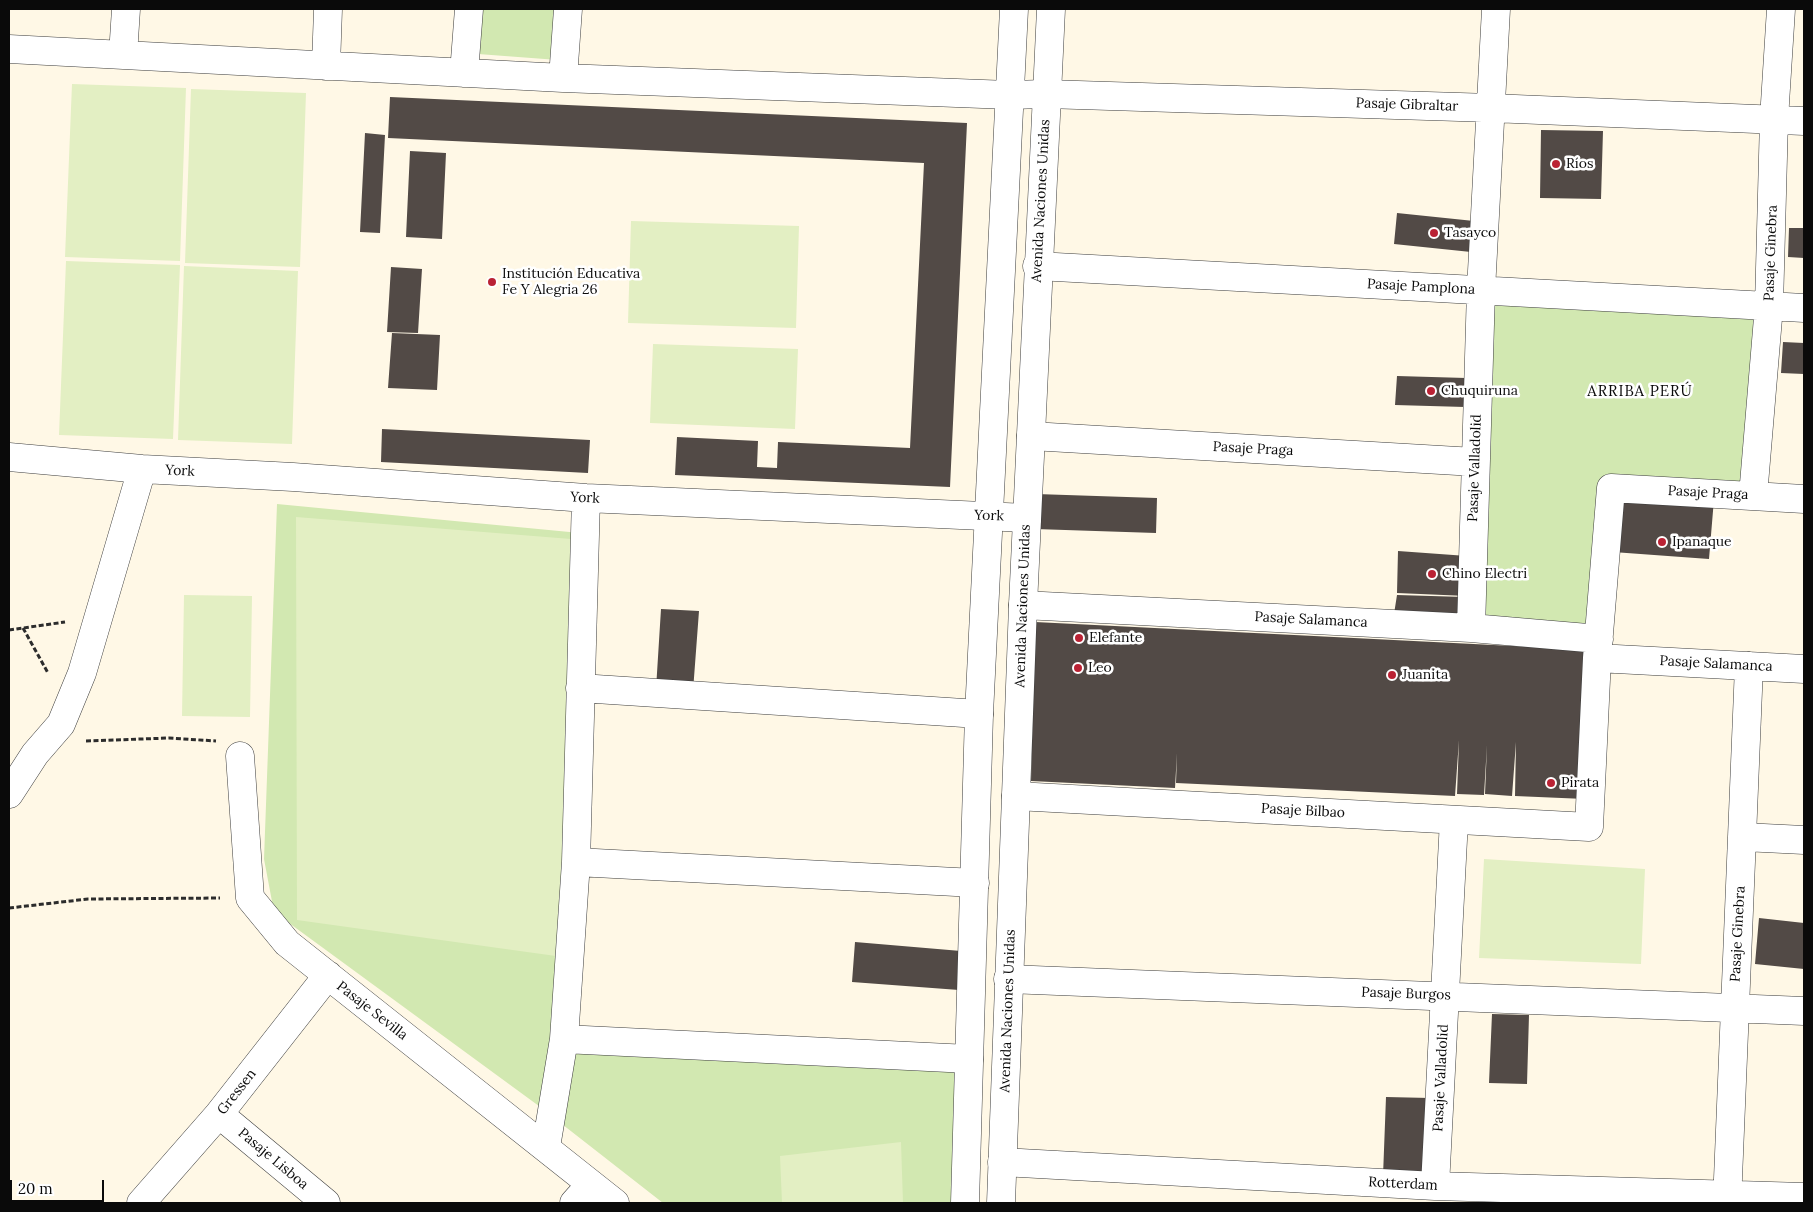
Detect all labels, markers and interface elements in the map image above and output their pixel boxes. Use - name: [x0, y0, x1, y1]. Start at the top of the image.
- street label: Pasaje Gibraltar: [1355, 95, 1459, 115]
- street label: Avenida Naciones Unidas: [1028, 119, 1054, 283]
- place label: Ríos: [1566, 156, 1593, 172]
- marker: Ríos: [1550, 158, 1562, 170]
- street label: Pasaje Ginebra: [1761, 205, 1781, 301]
- place label: Tasayco: [1444, 225, 1496, 241]
- marker: Tasayco: [1428, 227, 1440, 239]
- place label: Institución Educativa Fe Y Alegria 26: [502, 266, 640, 298]
- marker: Institución Educativa Fe Y Alegria 26: [486, 276, 498, 288]
- street label: Pasaje Pamplona: [1366, 276, 1476, 298]
- place label: Chuquiruna: [1441, 383, 1518, 399]
- district label: ARRIBA PERÚ: [1586, 383, 1694, 401]
- marker: Chuquiruna: [1425, 385, 1437, 397]
- street label: Pasaje Valladolid: [1465, 414, 1485, 522]
- street label: Pasaje Praga: [1212, 438, 1294, 460]
- street label: York: [165, 462, 195, 480]
- street label: Pasaje Praga: [1667, 482, 1749, 504]
- street label: York: [570, 489, 600, 507]
- street label: York: [974, 507, 1004, 525]
- street label: Avenida Naciones Unidas: [1012, 524, 1034, 688]
- place label: Ipanaque: [1672, 534, 1732, 550]
- marker: Ipanaque: [1656, 536, 1668, 548]
- place label: Chino Electri: [1442, 566, 1527, 582]
- marker: Chino Electri: [1426, 568, 1438, 580]
- street label: Pasaje Salamanca: [1254, 609, 1368, 631]
- place label: Elefante: [1089, 630, 1142, 646]
- marker: Elefante: [1073, 632, 1085, 644]
- street label: Pasaje Salamanca: [1659, 653, 1773, 675]
- place label: Leo: [1088, 660, 1112, 676]
- marker: Leo: [1072, 662, 1084, 674]
- place label: Juanita: [1402, 667, 1448, 683]
- marker: Juanita: [1386, 669, 1398, 681]
- place label: Pirata: [1561, 775, 1599, 791]
- marker: Pirata: [1545, 777, 1557, 789]
- street label: Pasaje Bilbao: [1261, 800, 1345, 822]
- street label: Pasaje Ginebra: [1727, 886, 1749, 982]
- street label: Avenida Naciones Unidas: [997, 929, 1019, 1093]
- street label: Pasaje Sevilla: [333, 978, 411, 1044]
- street label: Pasaje Burgos: [1361, 984, 1451, 1004]
- street label: Pasaje Valladolid: [1430, 1024, 1452, 1132]
- street label: Gressen: [214, 1066, 260, 1118]
- street label: Pasaje Lisboa: [235, 1125, 311, 1193]
- scale bar: [12, 1170, 106, 1202]
- street label: Rotterdam: [1368, 1174, 1438, 1194]
- text: 20 m: [18, 1179, 53, 1198]

